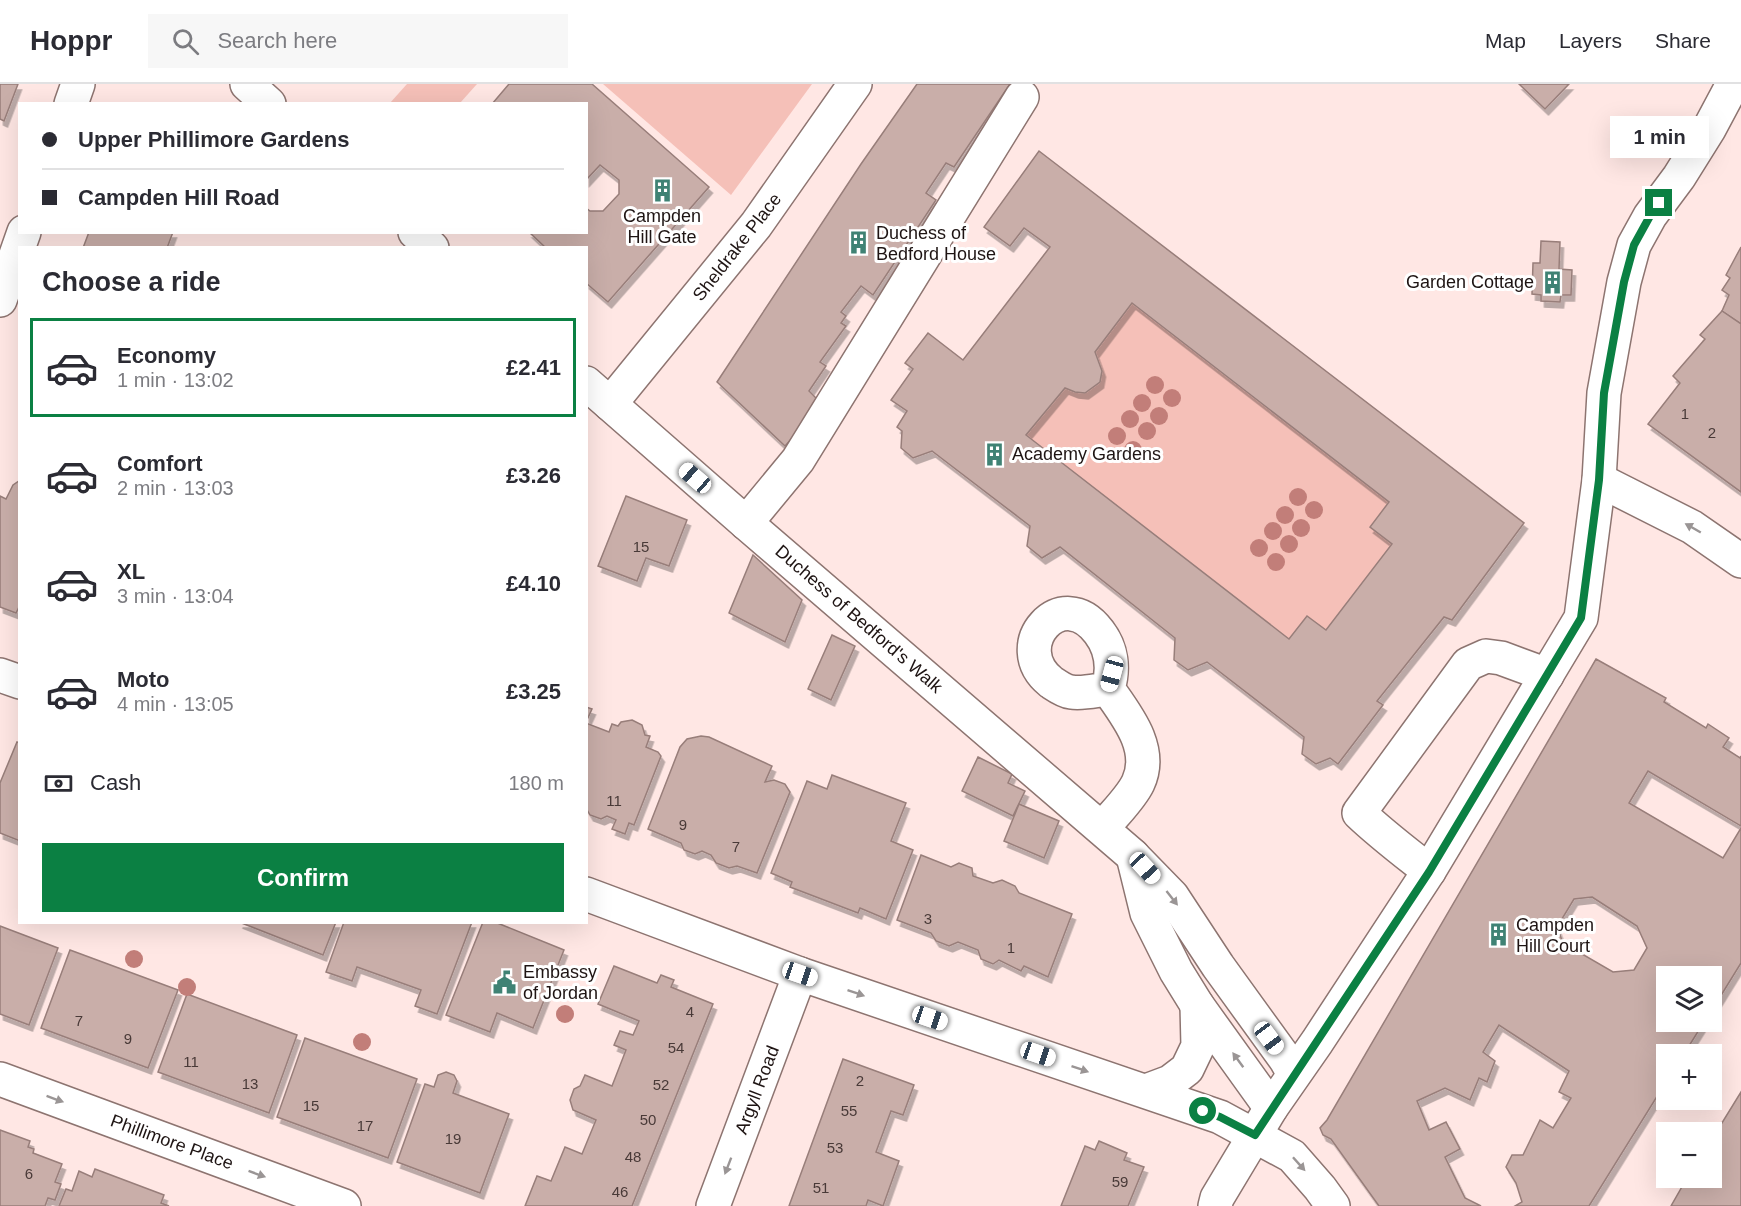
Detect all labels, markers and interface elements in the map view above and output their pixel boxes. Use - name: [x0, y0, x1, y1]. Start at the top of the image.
- search box: [148, 14, 568, 68]
- text: Hoppr: [30, 25, 112, 56]
- icon: search: [169, 25, 202, 58]
- text: Search here: [217, 28, 337, 53]
- text: Map: [1485, 29, 1526, 52]
- text: Layers: [1559, 29, 1622, 52]
- text: Share: [1655, 29, 1711, 52]
- callout: 1 min: [1610, 116, 1708, 158]
- text: 1 min: [1633, 126, 1686, 148]
- text: Upper Phillimore Gardens: [78, 127, 349, 152]
- building icon: Campden Hill Gate: [649, 177, 675, 203]
- text: Campden Hill Road: [78, 185, 280, 210]
- street label: Sheldrake Place: [689, 189, 785, 305]
- route end: [1645, 189, 1672, 216]
- place label: Campden Hill Gate: [623, 206, 701, 247]
- place label: Duchess of Bedford House: [876, 223, 996, 264]
- building icon: Duchess of Bedford House: [845, 230, 871, 256]
- text: Choose a ride: [42, 267, 221, 297]
- building icon: Garden Cottage: [1539, 269, 1565, 295]
- place label: Garden Cottage: [1406, 272, 1534, 292]
- icon: car: [45, 341, 99, 395]
- text: Economy: [117, 343, 216, 368]
- text: £2.41: [506, 355, 561, 380]
- text: 1 min · 13:02: [117, 369, 234, 391]
- house number: 1: [1681, 405, 1689, 422]
- house number: 2: [1708, 424, 1716, 441]
- building icon: Academy Gardens: [981, 441, 1007, 467]
- place label: Academy Gardens: [1012, 444, 1161, 464]
- icon: car: [45, 449, 99, 503]
- text: Comfort: [117, 451, 203, 476]
- car: [676, 459, 714, 497]
- text: £3.26: [506, 463, 561, 488]
- text: 2 min · 13:03: [117, 477, 234, 499]
- one-way arrow: [1685, 522, 1701, 533]
- house number: 15: [633, 538, 649, 555]
- street label: Duchess of Bedford's Walk: [771, 541, 947, 698]
- icon: car: [45, 557, 99, 611]
- text: XL: [117, 559, 145, 584]
- text: £4.10: [506, 571, 561, 596]
- text: 3 min · 13:04: [117, 585, 234, 607]
- car: [1099, 654, 1125, 694]
- icon: car: [45, 665, 99, 719]
- text: Moto: [117, 667, 170, 692]
- text: £3.25: [506, 679, 561, 704]
- text: 4 min · 13:05: [117, 693, 234, 715]
- icon: cash: [42, 767, 75, 800]
- text: Cash: [90, 770, 141, 795]
- text: 180 m: [508, 772, 564, 794]
- house number: 11: [606, 792, 622, 809]
- house number: 9: [679, 816, 687, 833]
- house number: 7: [732, 838, 740, 855]
- button: Confirm: [42, 843, 564, 912]
- car: [1126, 849, 1164, 887]
- one-way arrow: [1165, 890, 1177, 905]
- house number: 3: [924, 910, 932, 927]
- place label: Campden Hill Court: [1516, 915, 1594, 956]
- building icon: Campden Hill Court: [1485, 922, 1511, 948]
- house number: 1: [1007, 939, 1015, 956]
- car: [780, 960, 820, 988]
- place label: Embassy of Jordan: [523, 962, 598, 1003]
- map controls: [1656, 966, 1722, 1188]
- button: layers: [1656, 966, 1722, 1032]
- public building icon: Embassy of Jordan: [492, 969, 518, 995]
- one-way arrow: [847, 988, 865, 998]
- house number: 4: [686, 1003, 694, 1020]
- car: [910, 1004, 950, 1032]
- house number: 7: [75, 1012, 83, 1029]
- car: [1251, 1018, 1287, 1058]
- house number: 9: [124, 1030, 132, 1047]
- house number: 54: [668, 1039, 684, 1056]
- car: [1018, 1040, 1058, 1068]
- street label: Argyll Road: [731, 1043, 783, 1137]
- button: +: [1656, 1044, 1722, 1110]
- house number: 11: [183, 1053, 199, 1070]
- one-way arrow: [1232, 1053, 1244, 1068]
- one-way arrow: [1071, 1064, 1089, 1074]
- house number: 2: [856, 1072, 864, 1089]
- house number: 13: [242, 1075, 258, 1092]
- house number: 52: [653, 1076, 669, 1093]
- one-way arrow: [46, 1095, 64, 1104]
- house number: 15: [303, 1097, 319, 1114]
- route start: [1189, 1097, 1216, 1124]
- house number: 55: [841, 1102, 857, 1119]
- street label: Phillimore Place: [108, 1111, 236, 1173]
- house number: 50: [640, 1111, 656, 1128]
- house number: 17: [357, 1117, 373, 1134]
- button: −: [1656, 1122, 1722, 1188]
- house number: 19: [445, 1130, 461, 1147]
- house number: 53: [827, 1139, 843, 1156]
- house number: 48: [625, 1148, 641, 1165]
- one-way arrow: [1292, 1156, 1305, 1171]
- one-way arrow: [723, 1157, 732, 1175]
- house number: 6: [25, 1165, 33, 1182]
- one-way arrow: [249, 1169, 267, 1179]
- house number: 59: [1112, 1173, 1128, 1190]
- house number: 51: [813, 1179, 829, 1196]
- house number: 46: [612, 1183, 628, 1200]

